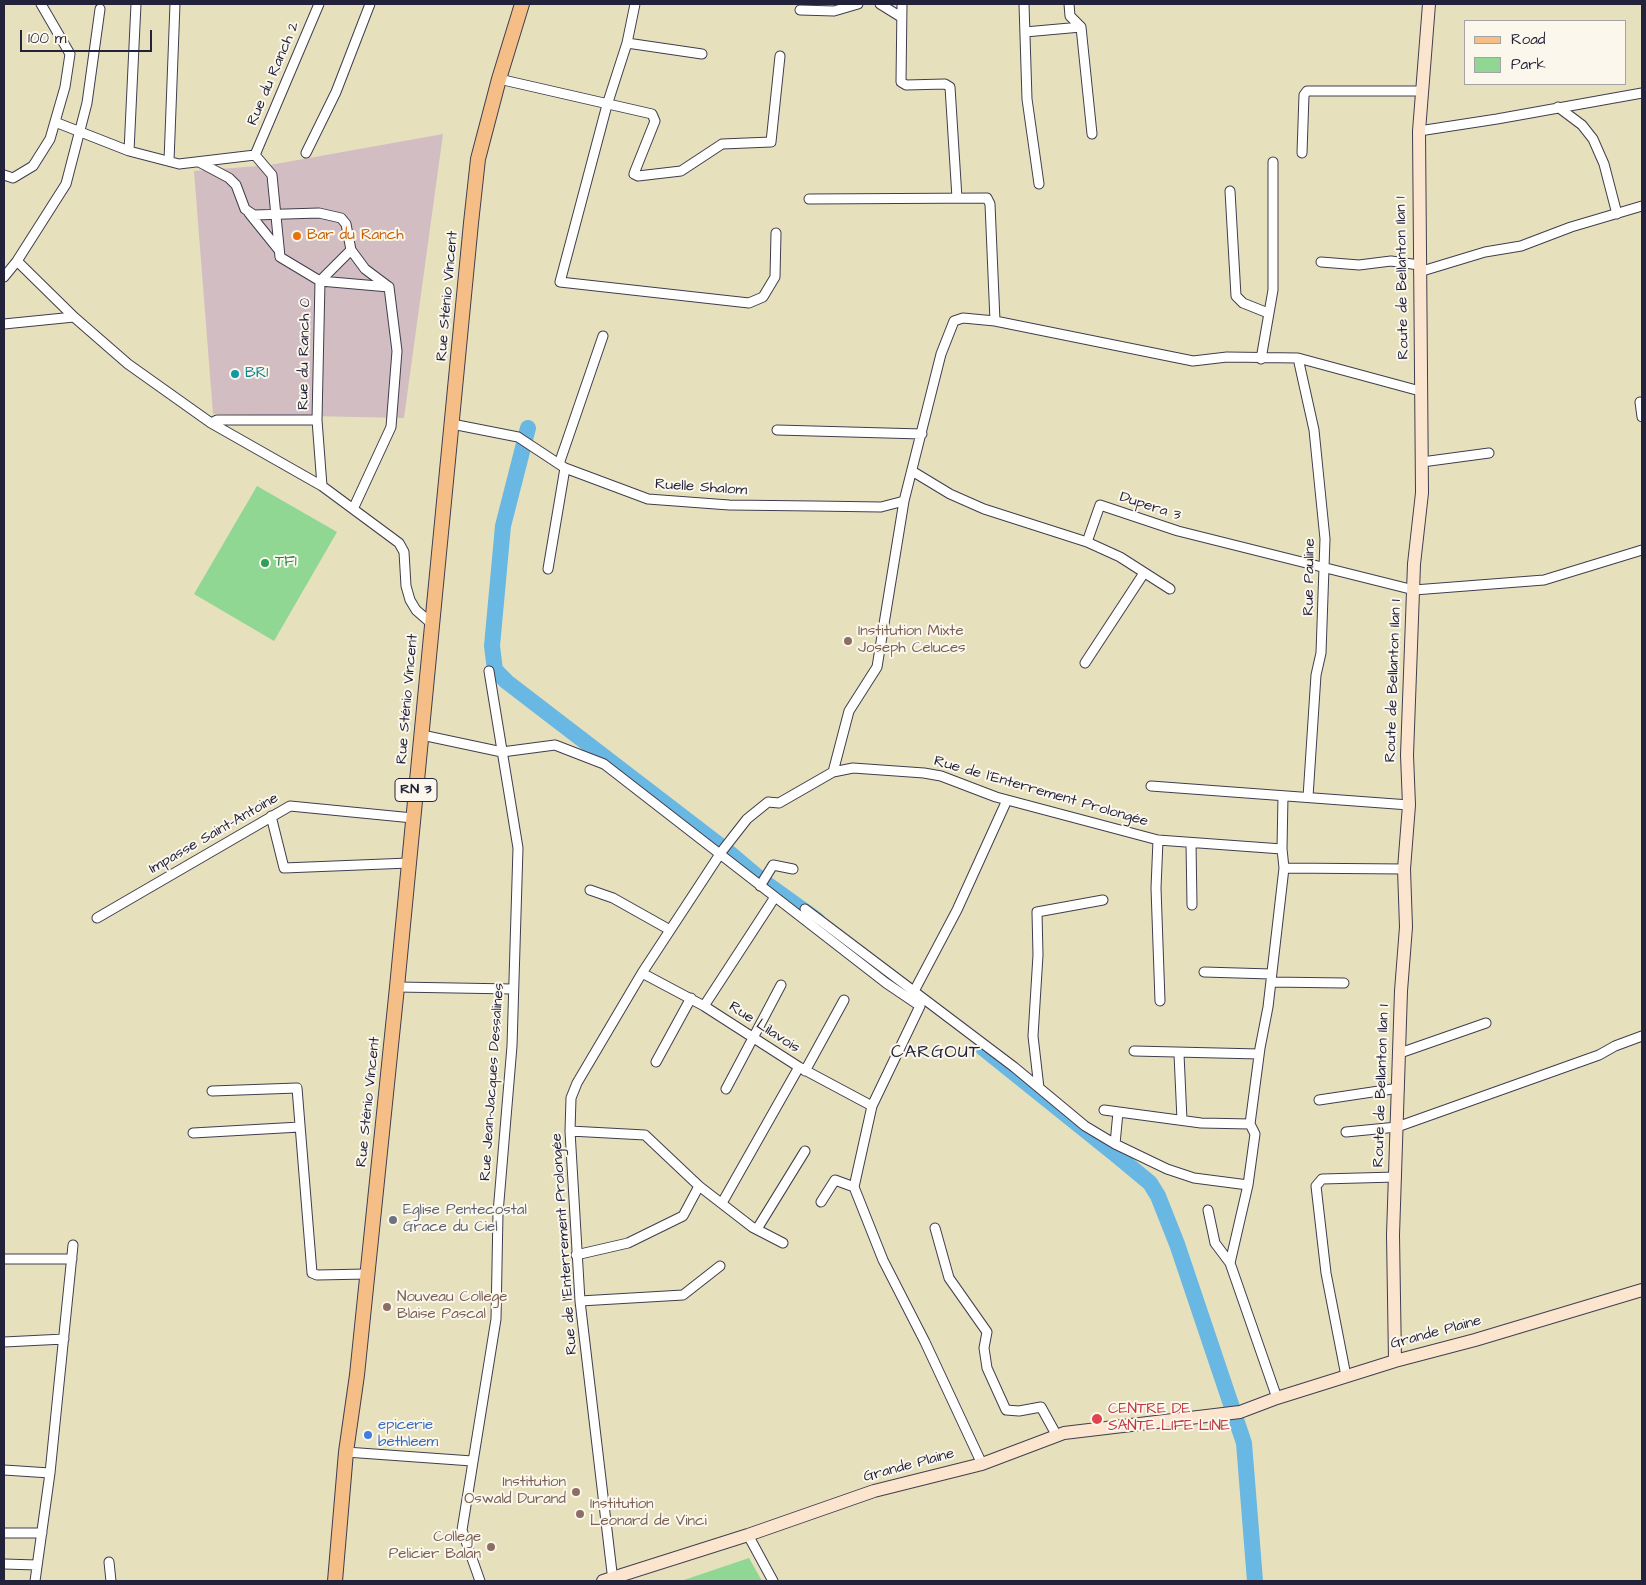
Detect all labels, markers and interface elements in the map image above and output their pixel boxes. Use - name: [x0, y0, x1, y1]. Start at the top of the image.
- street label: Rue du Ranch 2: [244, 19, 304, 129]
- scale bar: [22, 20, 155, 52]
- legend: [1464, 20, 1626, 85]
- text: 100 m: [28, 28, 67, 49]
- text: Road: [1511, 29, 1545, 50]
- text: Park: [1511, 54, 1546, 75]
- street label: Route de Bellanton Ilan 1: [1393, 196, 1413, 360]
- place label: Bar du Ranch: [307, 227, 404, 245]
- marker: Bar du Ranch: [291, 230, 303, 242]
- street label: Rue Sténio Vincent: [433, 230, 463, 362]
- street label: Rue du Ranch 0: [295, 298, 315, 410]
- place label: BR1: [245, 365, 268, 383]
- marker: BR1: [229, 368, 241, 380]
- street label: Ruelle Shalom: [654, 476, 748, 500]
- street label: Dupera 3: [1117, 489, 1183, 525]
- street label: Rue Pauline: [1300, 538, 1320, 616]
- place label: TF1: [275, 554, 297, 572]
- marker: TF1: [259, 557, 271, 569]
- street label: Route de Bellanton Ilan 1: [1382, 599, 1406, 763]
- place label: Institution Mixte Joseph Celuces: [858, 623, 966, 658]
- street label: Rue Sténio Vincent: [393, 633, 423, 765]
- marker: Institution Mixte Joseph Celuces: [842, 635, 854, 647]
- street label: Rue de l'Enterrement Prolongée: [932, 753, 1150, 831]
- road number: RN 3: [395, 778, 437, 802]
- street label: Impasse Saint-Antoine: [146, 790, 282, 878]
- street label: Rue Jean-Jacques Dessalines: [477, 982, 509, 1182]
- street label: Rue Lilavois: [725, 998, 803, 1058]
- street label: Route de Bellanton Ilan 1: [1370, 1004, 1394, 1168]
- street label: Rue Sténio Vincent: [353, 1036, 385, 1168]
- district label: CARGOUT: [890, 1042, 982, 1064]
- street label: Rue de l'Enterrement Prolongée: [548, 1133, 582, 1355]
- place label: Eglise Pentecostal Grace du Ciel: [403, 1202, 527, 1237]
- marker: Eglise Pentecostal Grace du Ciel: [387, 1214, 399, 1226]
- place label: Nouveau College Blaise Pascal: [397, 1289, 507, 1324]
- marker: Nouveau College Blaise Pascal: [381, 1301, 393, 1313]
- street label: Grande Plaine: [1389, 1312, 1483, 1354]
- place label: CENTRE DE SANTE LIFE LINE: [1108, 1401, 1230, 1436]
- marker: CENTRE DE SANTE LIFE LINE: [1090, 1412, 1104, 1426]
- place label: epicerie bethleem: [378, 1417, 438, 1452]
- marker: epicerie bethleem: [362, 1429, 374, 1441]
- street label: Grande Plaine: [862, 1445, 956, 1487]
- place label: Institution Oswald Durand: [464, 1474, 566, 1509]
- marker: Institution Oswald Durand: [570, 1486, 582, 1498]
- place label: Institution Leonard de Vinci: [590, 1496, 707, 1531]
- marker: Institution Leonard de Vinci: [574, 1508, 586, 1520]
- place label: College Pelicier Balan: [389, 1529, 481, 1564]
- marker: College Pelicier Balan: [485, 1541, 497, 1553]

